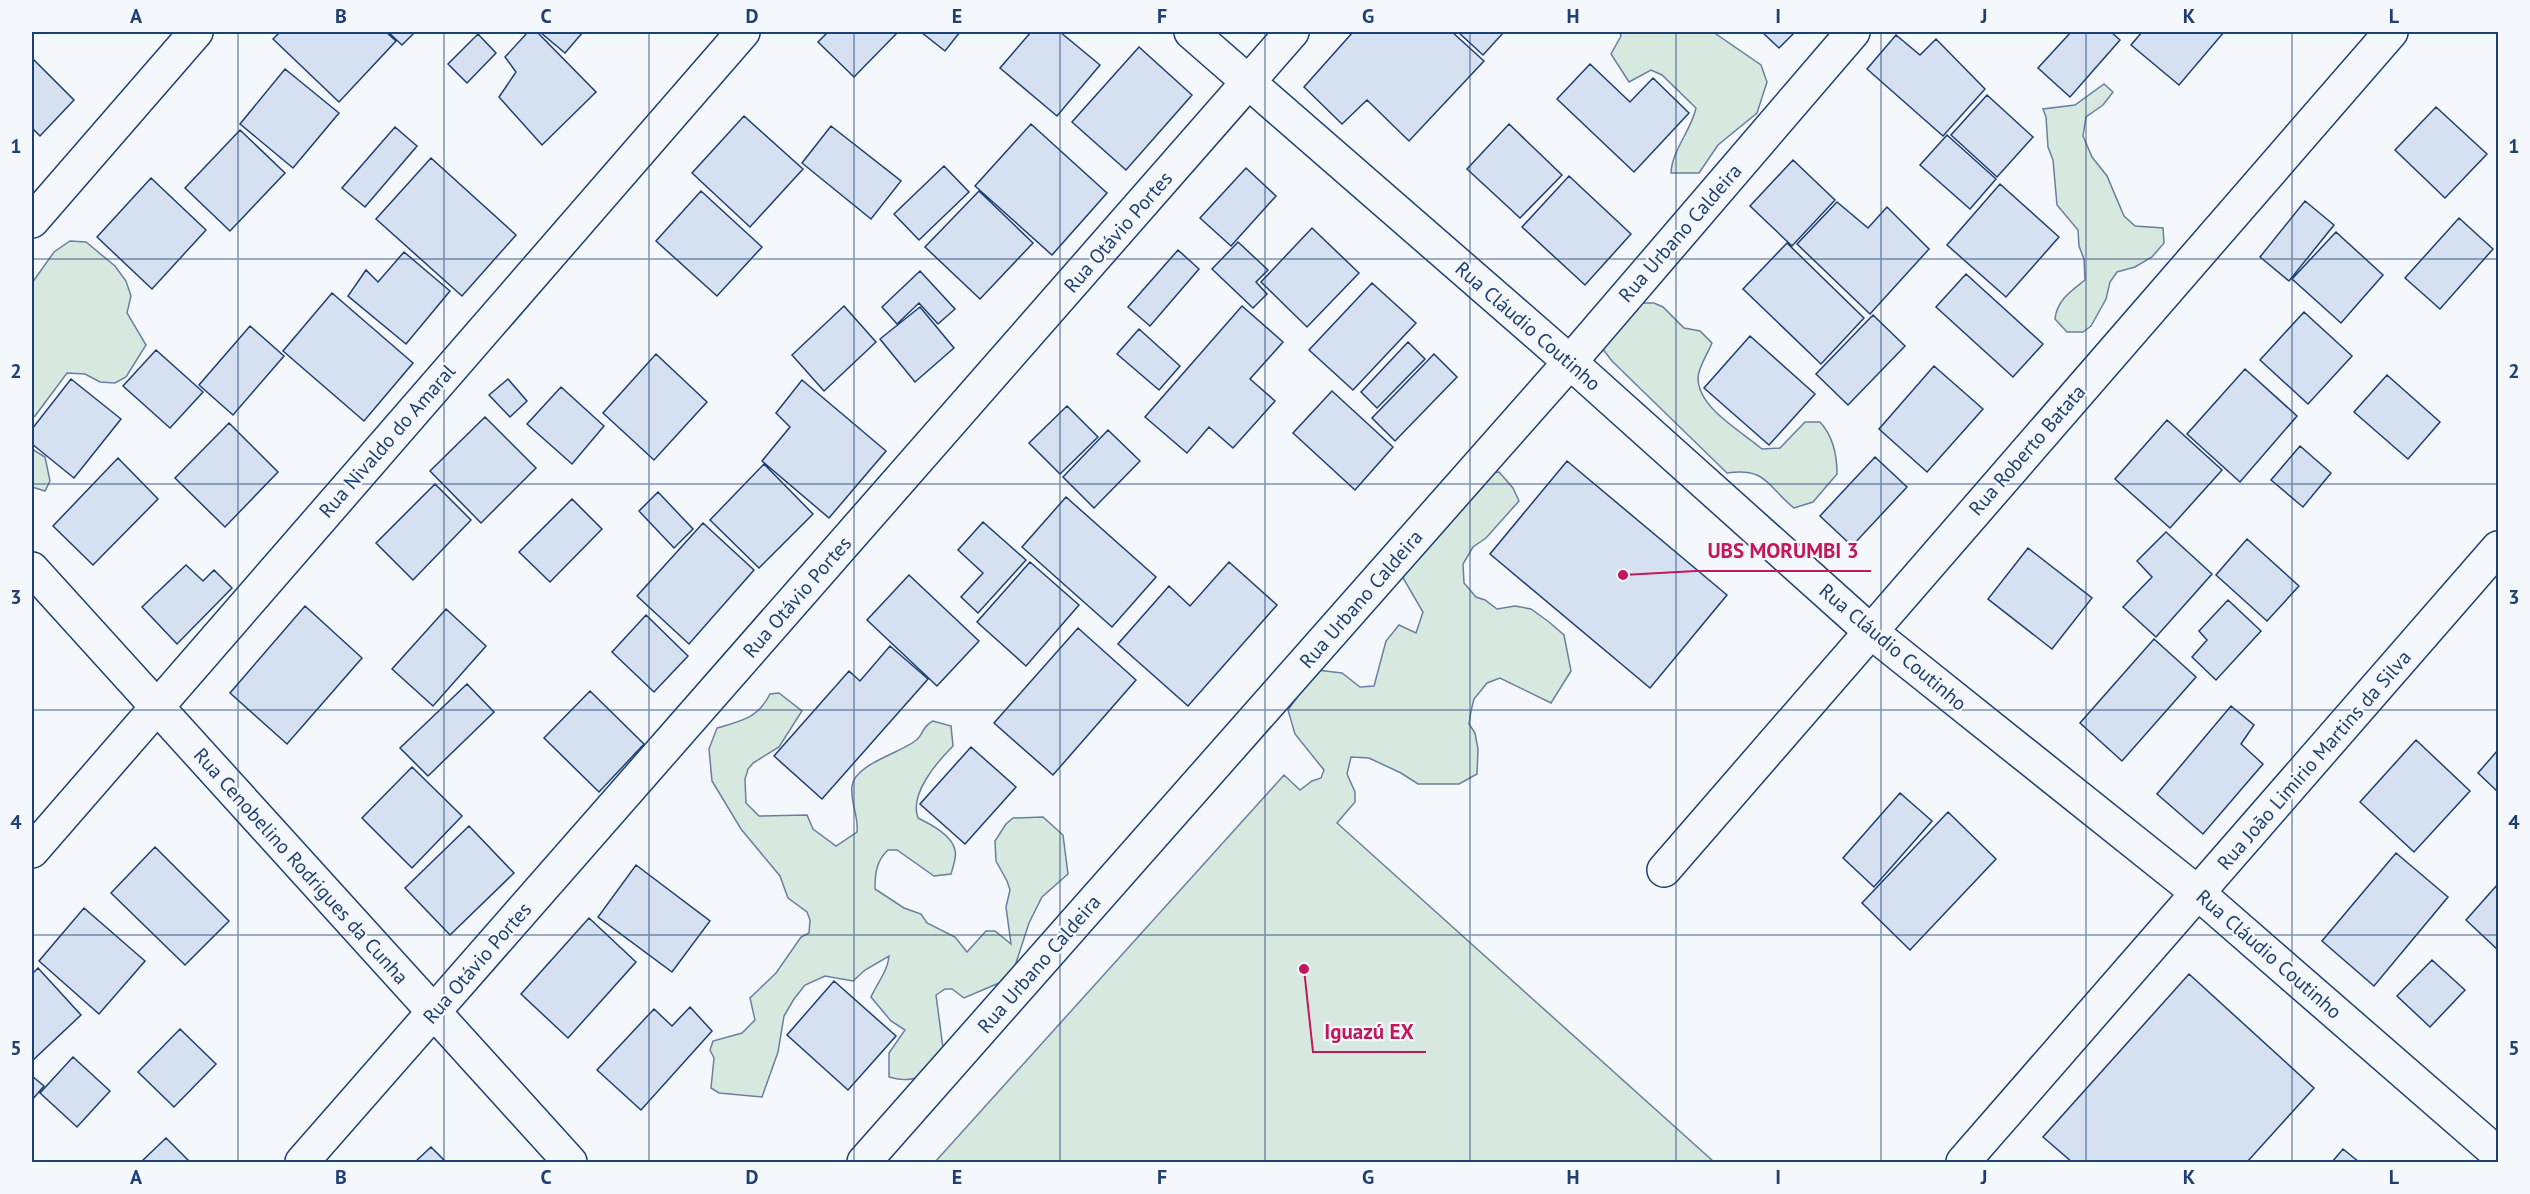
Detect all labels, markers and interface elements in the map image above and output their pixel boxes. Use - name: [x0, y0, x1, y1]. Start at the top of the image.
- text: A: [130, 3, 143, 29]
- text: B: [335, 3, 347, 29]
- text: C: [540, 3, 552, 29]
- text: D: [746, 3, 759, 29]
- text: E: [952, 3, 962, 29]
- text: F: [1157, 3, 1167, 29]
- text: G: [1362, 3, 1374, 29]
- text: H: [1566, 3, 1580, 29]
- text: I: [1775, 3, 1781, 29]
- text: J: [1980, 3, 1987, 29]
- text: K: [2183, 3, 2196, 29]
- text: L: [2389, 3, 2400, 29]
- text: 1: [10, 133, 22, 159]
- text: 1: [2508, 133, 2520, 159]
- street label: Rua Urbano Caldeira: [1613, 158, 1747, 308]
- street label: Rua Otávio Portes: [1058, 166, 1178, 298]
- street label: Rua Cláudio Coutinho: [1450, 256, 1606, 396]
- text: 2: [10, 358, 22, 384]
- text: 2: [2508, 358, 2520, 384]
- street label: Rua Nivaldo do Amaral: [313, 359, 461, 523]
- street label: Rua Roberto Batata: [1963, 379, 2091, 521]
- street label: Rua Urbano Caldeira: [1294, 524, 1428, 674]
- street label: Rua Otávio Portes: [737, 531, 857, 663]
- callout: UBS MORUMBI 3: [1696, 532, 1871, 571]
- text: UBS MORUMBI 3: [1707, 537, 1859, 564]
- street label: Rua Cláudio Coutinho: [1814, 578, 1972, 716]
- text: 3: [10, 584, 22, 610]
- text: 3: [2508, 584, 2520, 610]
- street label: Rua João Limirio Martins da Silva: [2211, 645, 2417, 875]
- street label: Rua Cenobelino Rodrigues da Cunha: [188, 742, 414, 990]
- text: 4: [10, 809, 22, 835]
- text: 4: [2508, 809, 2520, 835]
- street label: Rua Cláudio Coutinho: [2191, 884, 2347, 1024]
- street label: Rua Urbano Caldeira: [972, 889, 1106, 1039]
- street label: Rua Otávio Portes: [417, 897, 537, 1029]
- callout: Iguazú EX: [1313, 1013, 1426, 1052]
- text: Iguazú EX: [1324, 1018, 1414, 1045]
- text: 5: [10, 1035, 22, 1061]
- text: 5: [2508, 1035, 2520, 1061]
- text: A: [130, 1164, 143, 1190]
- text: B: [335, 1164, 347, 1190]
- text: C: [540, 1164, 552, 1190]
- text: D: [746, 1164, 759, 1190]
- text: E: [952, 1164, 962, 1190]
- text: F: [1157, 1164, 1167, 1190]
- text: G: [1362, 1164, 1374, 1190]
- text: H: [1566, 1164, 1580, 1190]
- text: I: [1775, 1164, 1781, 1190]
- text: J: [1980, 1164, 1987, 1190]
- text: K: [2183, 1164, 2196, 1190]
- text: L: [2389, 1164, 2400, 1190]

